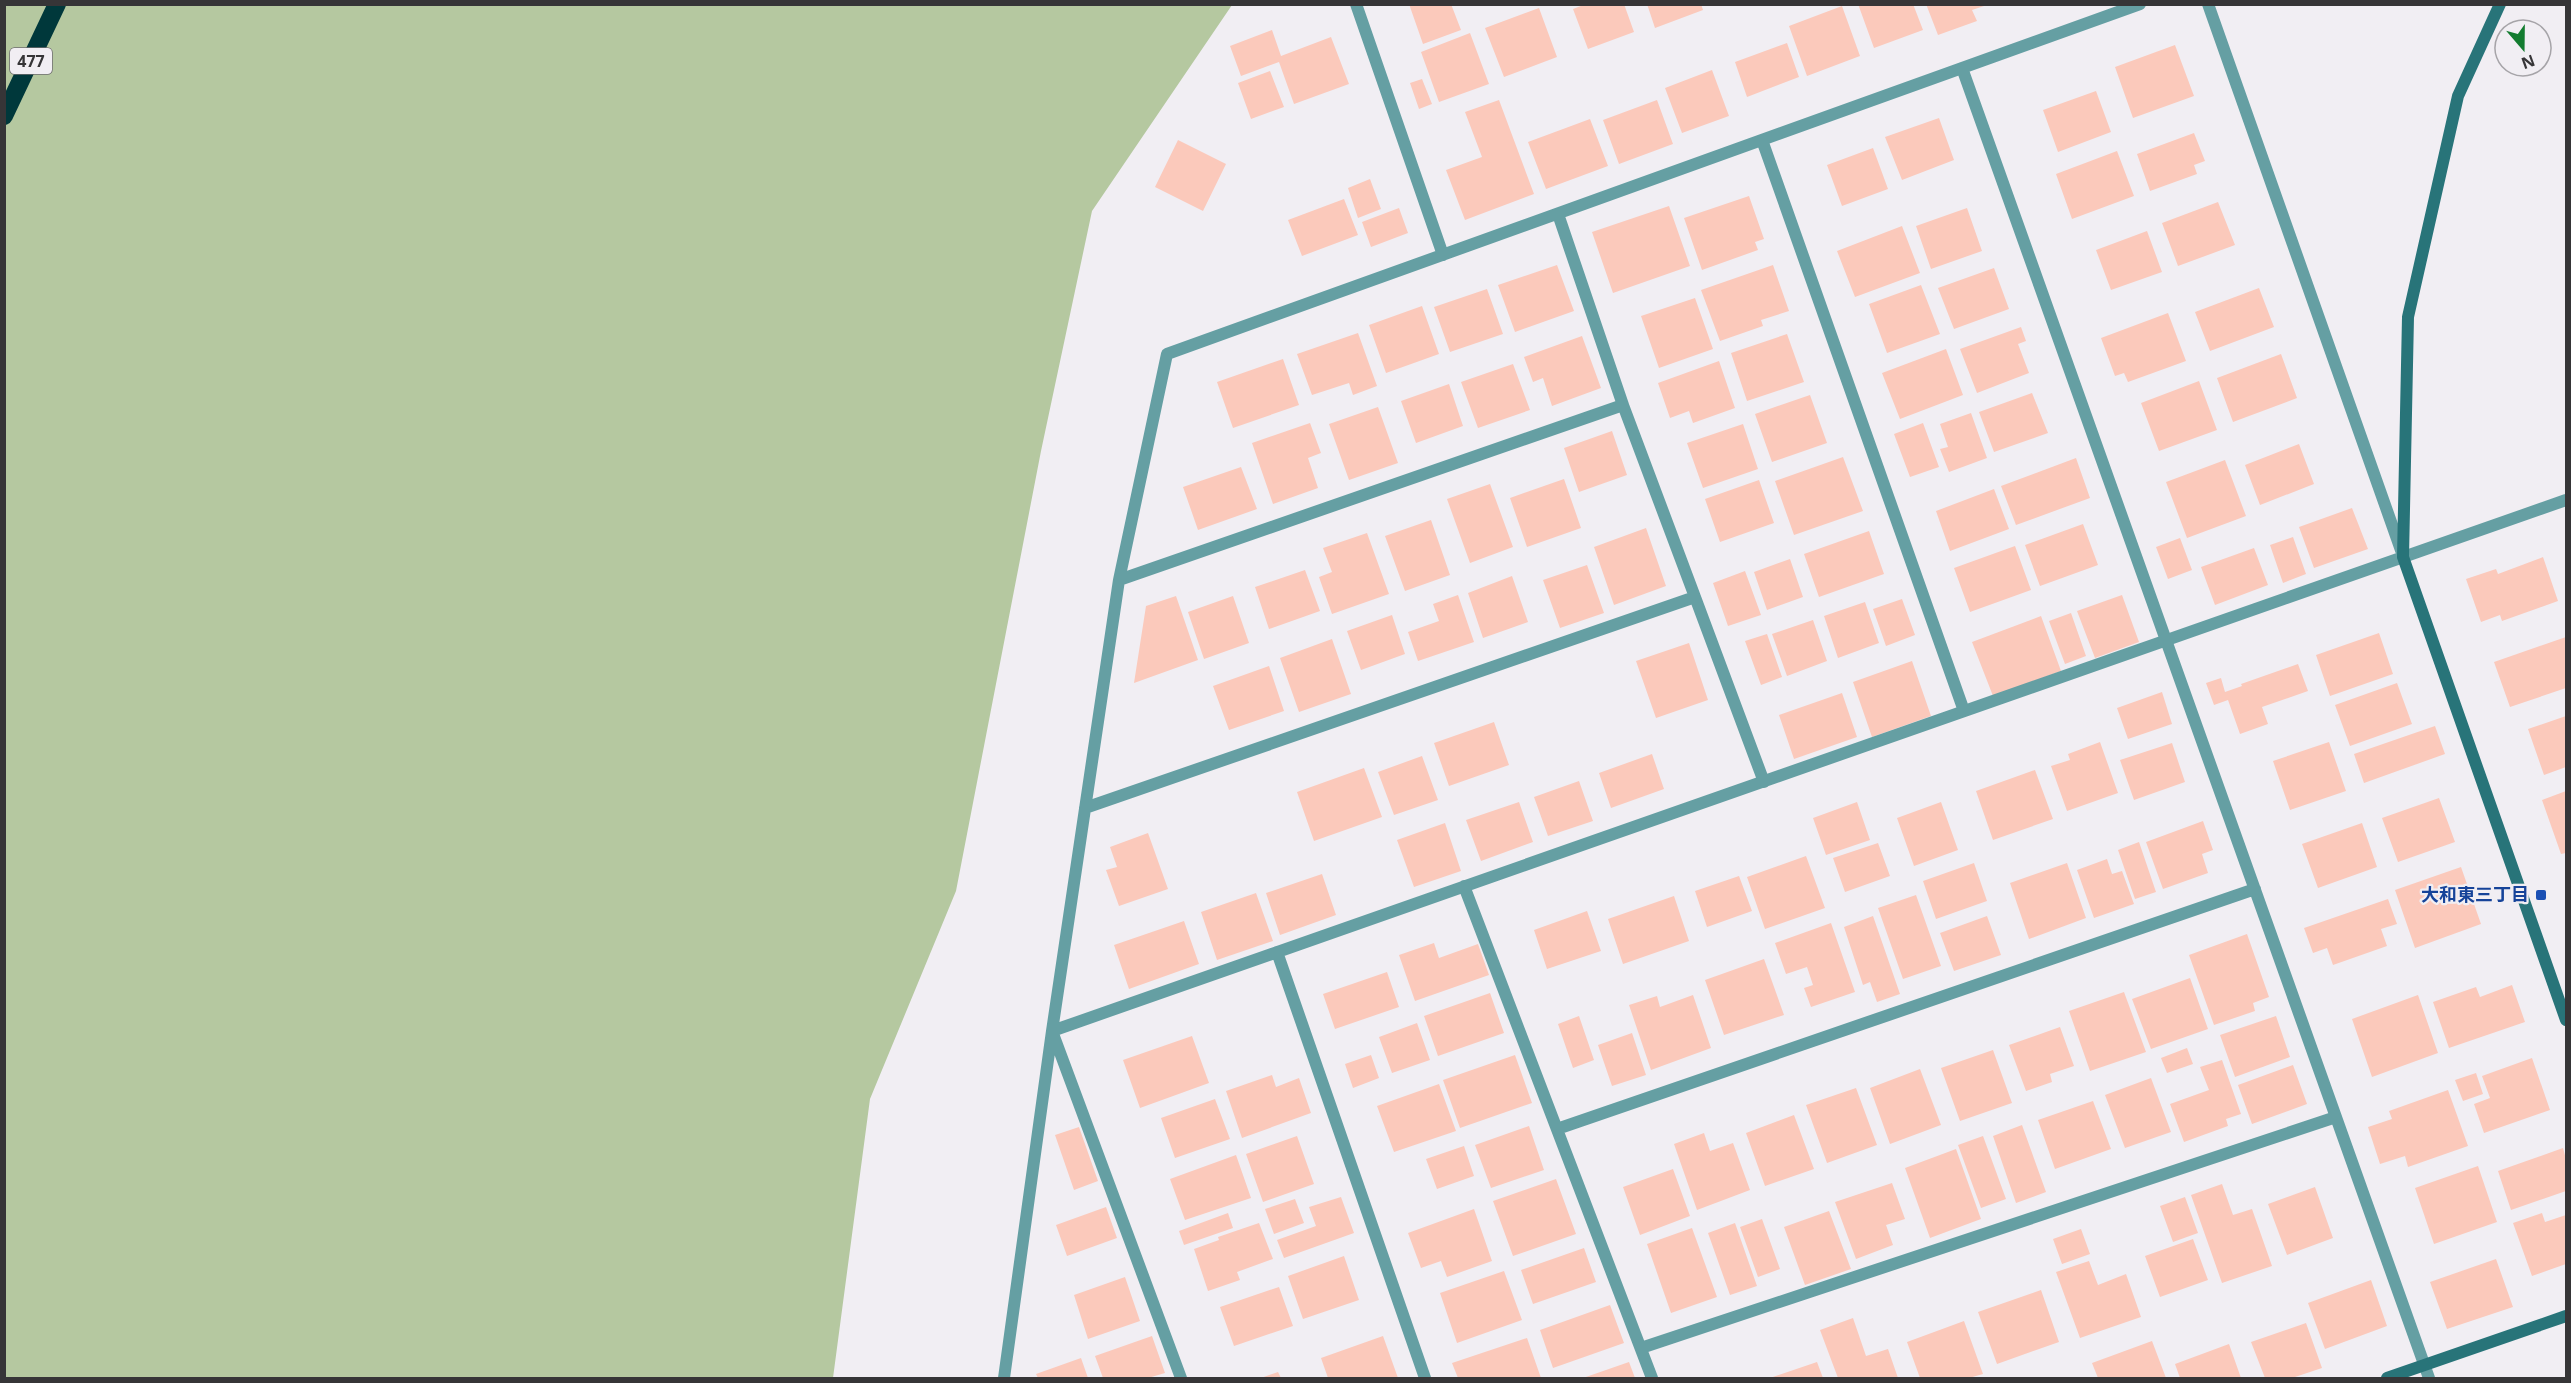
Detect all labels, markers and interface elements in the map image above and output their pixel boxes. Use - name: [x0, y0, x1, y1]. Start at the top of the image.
- north arrow: [2493, 18, 2553, 78]
- road number: 477: [10, 48, 52, 74]
- text: N: [2518, 50, 2538, 75]
- place label: 大和東三丁目: [2421, 882, 2529, 906]
- marker: 大和東三丁目: [2534, 888, 2548, 902]

